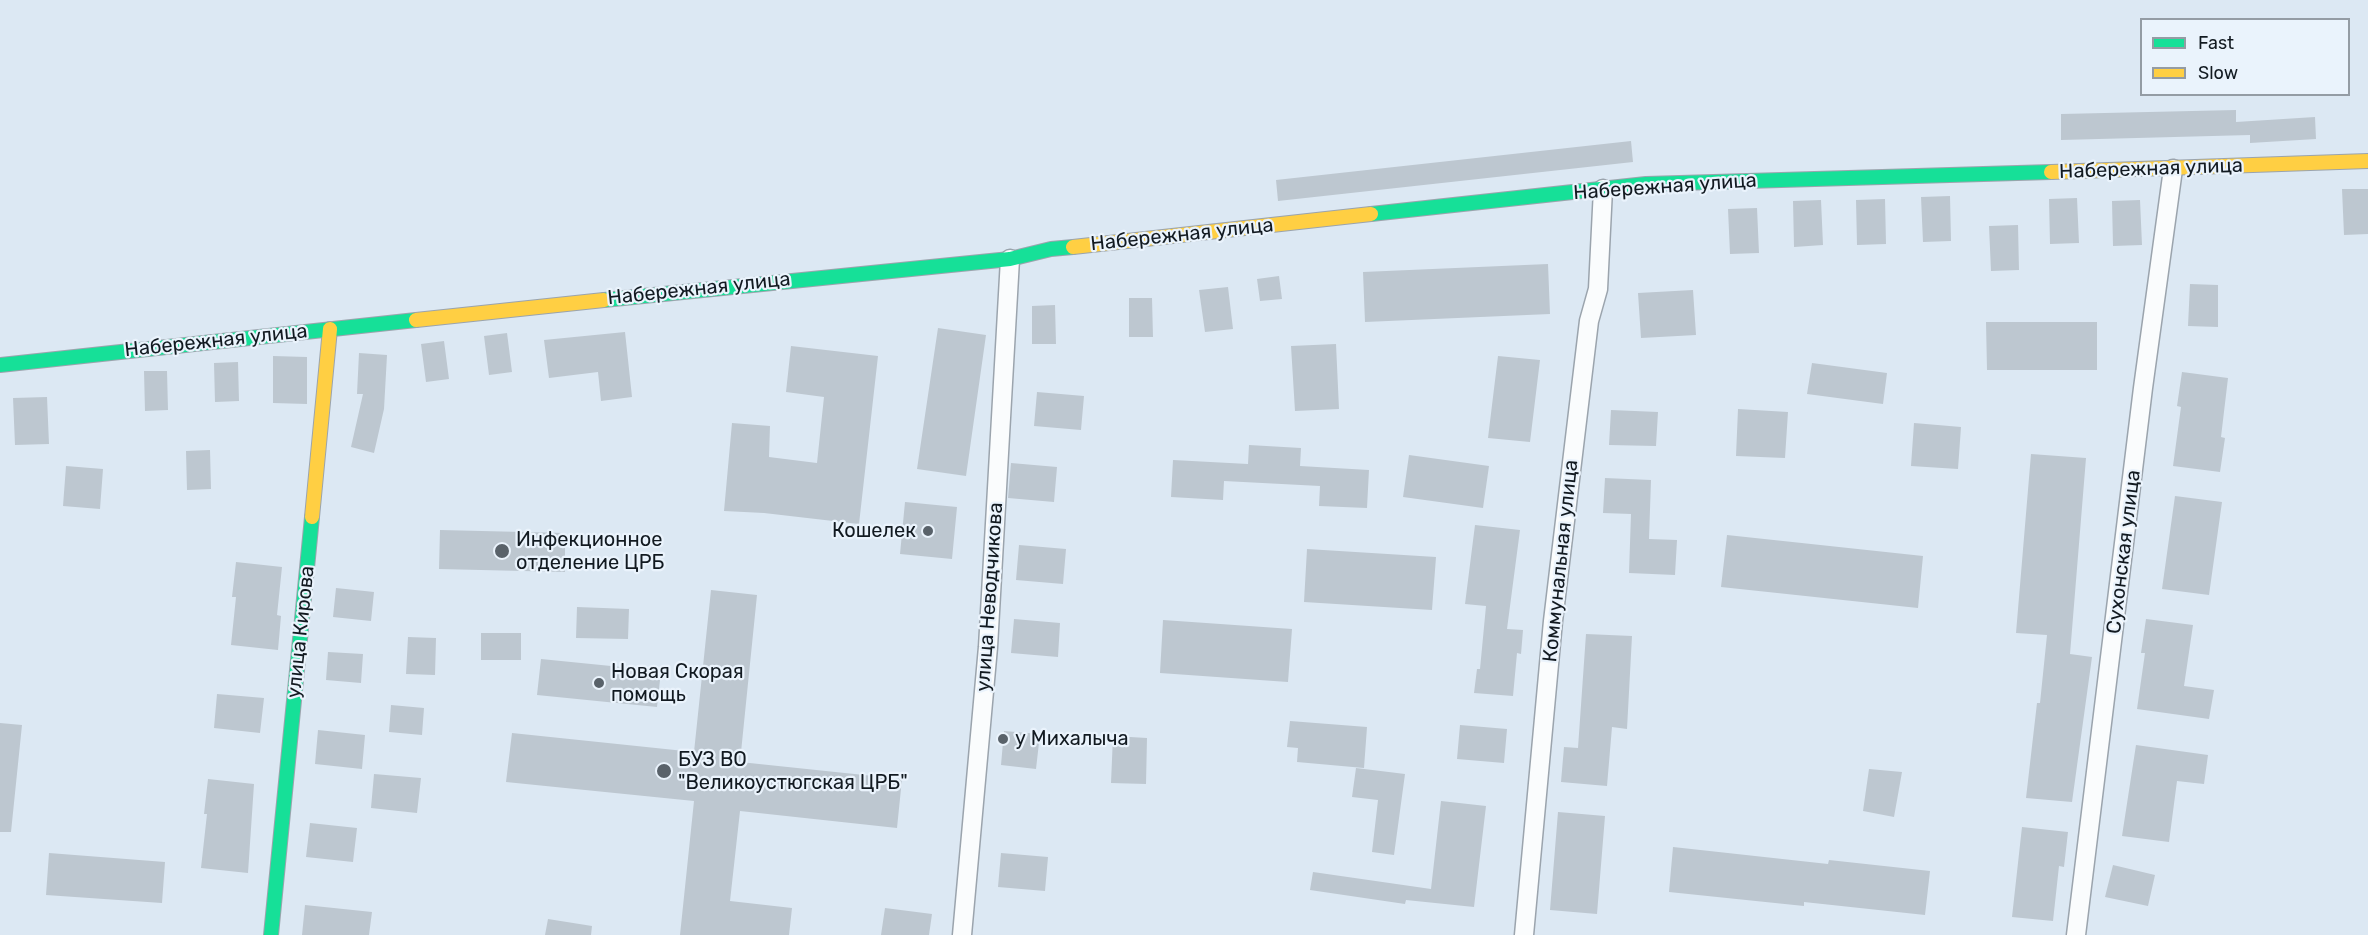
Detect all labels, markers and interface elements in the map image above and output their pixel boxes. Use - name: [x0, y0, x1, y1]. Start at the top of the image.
- legend: [2140, 18, 2350, 96]
- text: Fast: [2198, 32, 2234, 54]
- text: Slow: [2198, 62, 2238, 84]
- street label: Набережная улица: [2059, 154, 2243, 184]
- street label: Набережная улица: [1572, 169, 1758, 205]
- street label: Набережная улица: [1089, 213, 1275, 257]
- street label: Набережная улица: [606, 267, 792, 311]
- street label: Набережная улица: [123, 319, 309, 363]
- street label: Коммунальная улица: [1538, 459, 1584, 663]
- street label: Сухонская улица: [2102, 469, 2146, 635]
- street label: улица Неводчикова: [971, 502, 1009, 692]
- place label: Кошелек: [832, 519, 916, 543]
- marker: Кошелек: [921, 524, 935, 538]
- place label: Инфекционное отделение ЦРБ: [516, 528, 664, 575]
- marker: Инфекционное отделение ЦРБ: [493, 542, 511, 560]
- street label: улица Кирова: [282, 565, 320, 699]
- place label: Новая Скорая помощь: [611, 660, 744, 707]
- marker: Новая Скорая помощь: [592, 676, 606, 690]
- place label: у Михалыча: [1015, 727, 1129, 751]
- marker: у Михалыча: [996, 732, 1010, 746]
- place label: БУЗ ВО "Великоустюгская ЦРБ": [678, 748, 908, 795]
- marker: БУЗ ВО "Великоустюгская ЦРБ": [655, 762, 673, 780]

